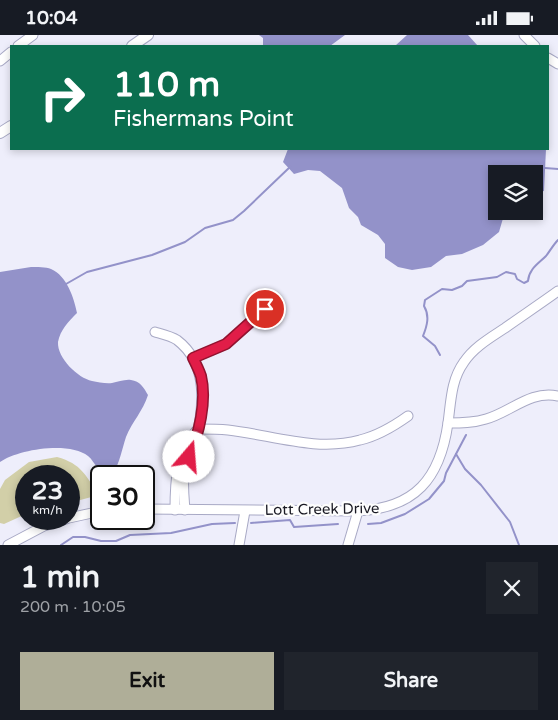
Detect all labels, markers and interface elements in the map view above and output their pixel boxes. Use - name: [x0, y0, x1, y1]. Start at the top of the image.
- text: 10:04: [25, 7, 78, 29]
- text: 110 m: [113, 64, 220, 106]
- icon: right: [30, 65, 95, 130]
- text: Fishermans Point: [113, 106, 294, 132]
- map controls: [488, 165, 543, 220]
- button: layers: [488, 165, 543, 220]
- pin: [244, 288, 286, 330]
- icon: arrive: [251, 295, 279, 323]
- position arrow: [162, 430, 214, 482]
- speed limit sign: 30: [90, 465, 155, 530]
- text: 23: [32, 476, 63, 506]
- street label: Lott Creek Drive: [264, 499, 380, 519]
- text: km/h: [32, 503, 63, 517]
- text: 1 min: [20, 559, 100, 596]
- button: close: [486, 562, 538, 614]
- text: 200 m · 10:05: [20, 597, 126, 617]
- button: Exit: [20, 652, 274, 710]
- button: Share: [284, 652, 538, 710]

